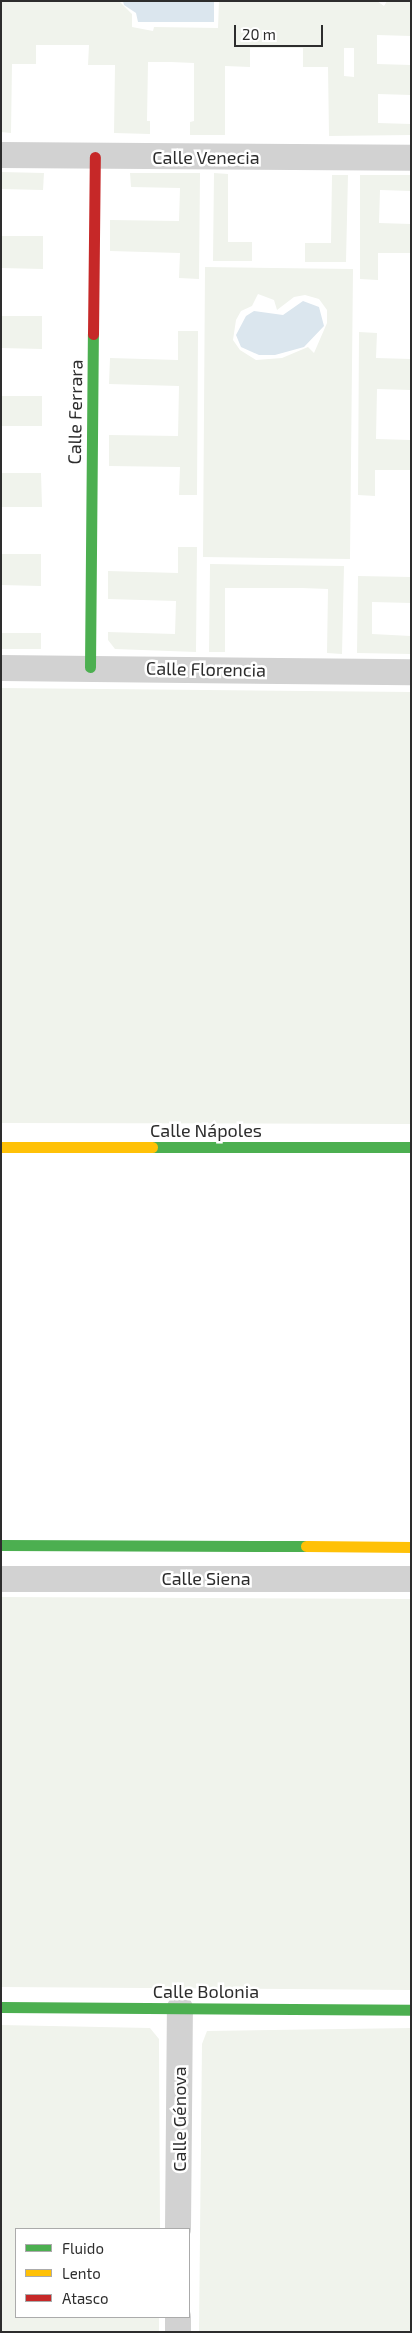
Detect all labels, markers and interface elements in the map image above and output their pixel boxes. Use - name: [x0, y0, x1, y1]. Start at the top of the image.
- scale bar: [237, 15, 326, 47]
- text: 20 m: [242, 25, 276, 43]
- street label: Calle Venecia: [152, 146, 260, 168]
- street label: Calle Ferrara: [63, 359, 87, 465]
- street label: Calle Florencia: [146, 657, 266, 681]
- street label: Calle Nápoles: [150, 1119, 262, 1141]
- street label: Calle Siena: [161, 1567, 251, 1589]
- street label: Calle Bolonia: [153, 1980, 259, 2002]
- street label: Calle Génova: [168, 2066, 190, 2172]
- legend: [15, 2228, 190, 2318]
- text: Fluido: [62, 2239, 104, 2257]
- text: Lento: [62, 2264, 101, 2282]
- text: Atasco: [62, 2289, 108, 2307]

